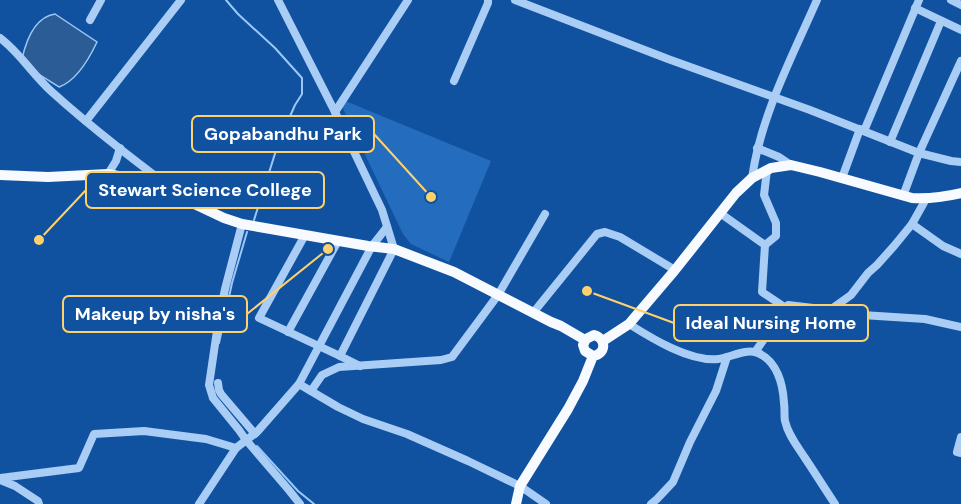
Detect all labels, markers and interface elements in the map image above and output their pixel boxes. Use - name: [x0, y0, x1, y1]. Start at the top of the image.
- callout: Gopabandhu Park: [192, 116, 374, 152]
- text: Gopabandhu Park: [204, 122, 362, 146]
- callout: Stewart Science College: [86, 172, 324, 208]
- text: Stewart Science College: [98, 178, 312, 202]
- callout: Makeup by nisha's: [63, 296, 247, 332]
- text: Makeup by nisha's: [75, 302, 235, 326]
- callout: Ideal Nursing Home: [674, 305, 868, 341]
- text: Ideal Nursing Home: [686, 311, 857, 335]

